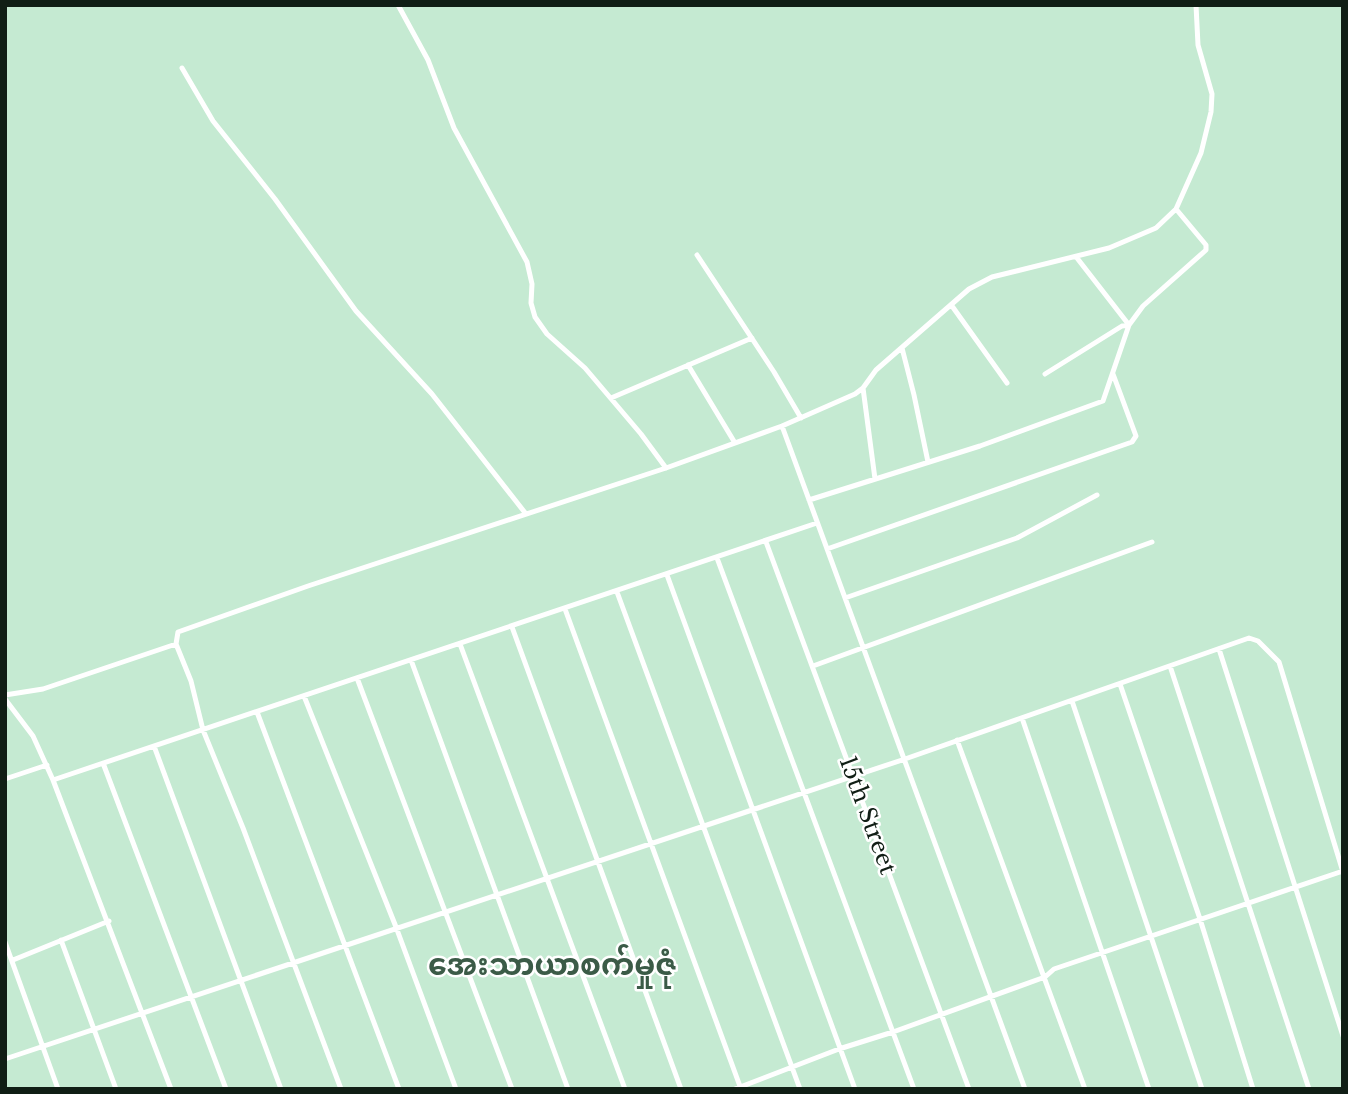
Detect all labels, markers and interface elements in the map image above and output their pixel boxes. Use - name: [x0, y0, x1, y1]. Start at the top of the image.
- street label: 15th Street: [834, 752, 902, 878]
- district label: အေးသာယာစက်မှုဇုံ: [428, 944, 676, 989]

